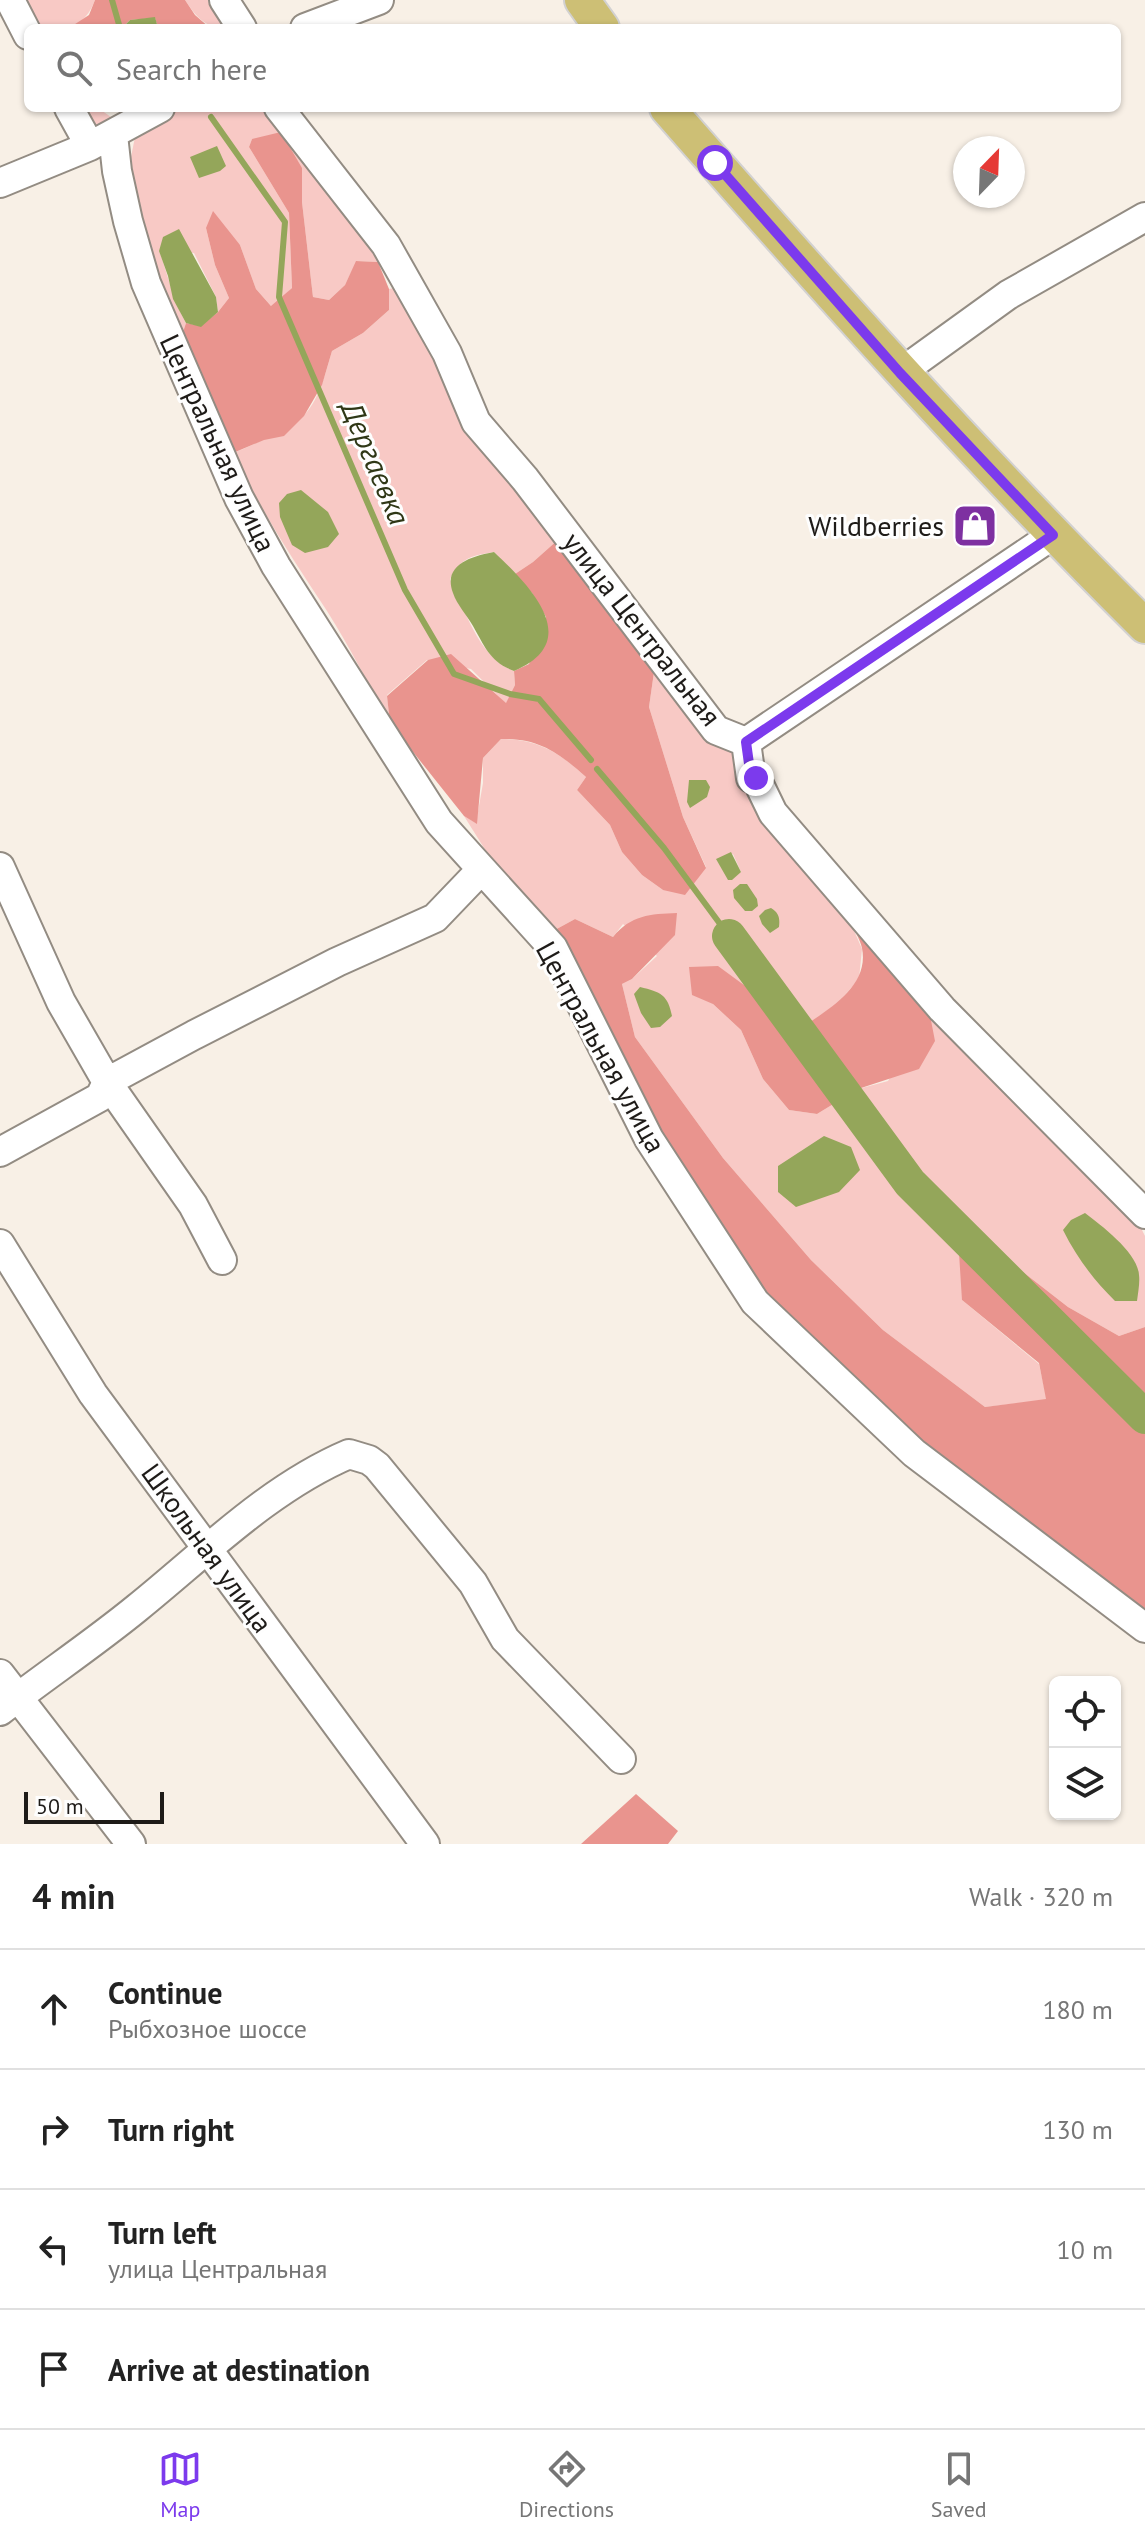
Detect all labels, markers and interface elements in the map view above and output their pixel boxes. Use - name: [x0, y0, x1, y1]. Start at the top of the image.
- search box: [24, 24, 1121, 112]
- icon: search: [52, 46, 96, 90]
- text: Search here: [116, 49, 267, 88]
- north arrow: [953, 136, 1025, 208]
- route start: [697, 145, 733, 181]
- street label: Центральная улица: [152, 328, 285, 558]
- water label: Дергаевка: [332, 393, 420, 530]
- shop icon: Wildberries: [951, 502, 999, 550]
- place label: Wildberries: [808, 507, 944, 544]
- street label: улица Центральная: [555, 524, 730, 733]
- route end: [738, 760, 774, 796]
- street label: Центральная улица: [528, 934, 675, 1159]
- street label: Школьная улица: [133, 1456, 281, 1640]
- map controls: [1049, 1676, 1121, 1820]
- button: locate: [1049, 1676, 1121, 1748]
- button: layers: [1049, 1748, 1121, 1820]
- scale bar: [24, 1788, 164, 1824]
- text: 50 m: [36, 1792, 84, 1820]
- text: 4 min: [32, 1874, 115, 1918]
- text: Walk · 320 m: [969, 1880, 1113, 1913]
- text: Continue: [108, 1973, 222, 2012]
- icon: ahead: [32, 1987, 76, 2031]
- text: 180 m: [1042, 1993, 1113, 2026]
- text: Рыбхозное шоссе: [108, 2012, 307, 2045]
- icon: right: [32, 2107, 76, 2151]
- text: Turn right: [108, 2110, 234, 2149]
- text: 130 m: [1042, 2113, 1113, 2146]
- text: Turn left: [108, 2213, 216, 2252]
- icon: left: [32, 2227, 76, 2271]
- text: 10 m: [1057, 2233, 1113, 2266]
- text: улица Центральная: [108, 2252, 327, 2285]
- icon: arrive: [32, 2347, 76, 2391]
- text: Arrive at destination: [108, 2350, 370, 2389]
- tab: Map: [158, 2447, 202, 2523]
- tab: Directions: [519, 2447, 614, 2523]
- tab: Saved: [931, 2447, 987, 2523]

